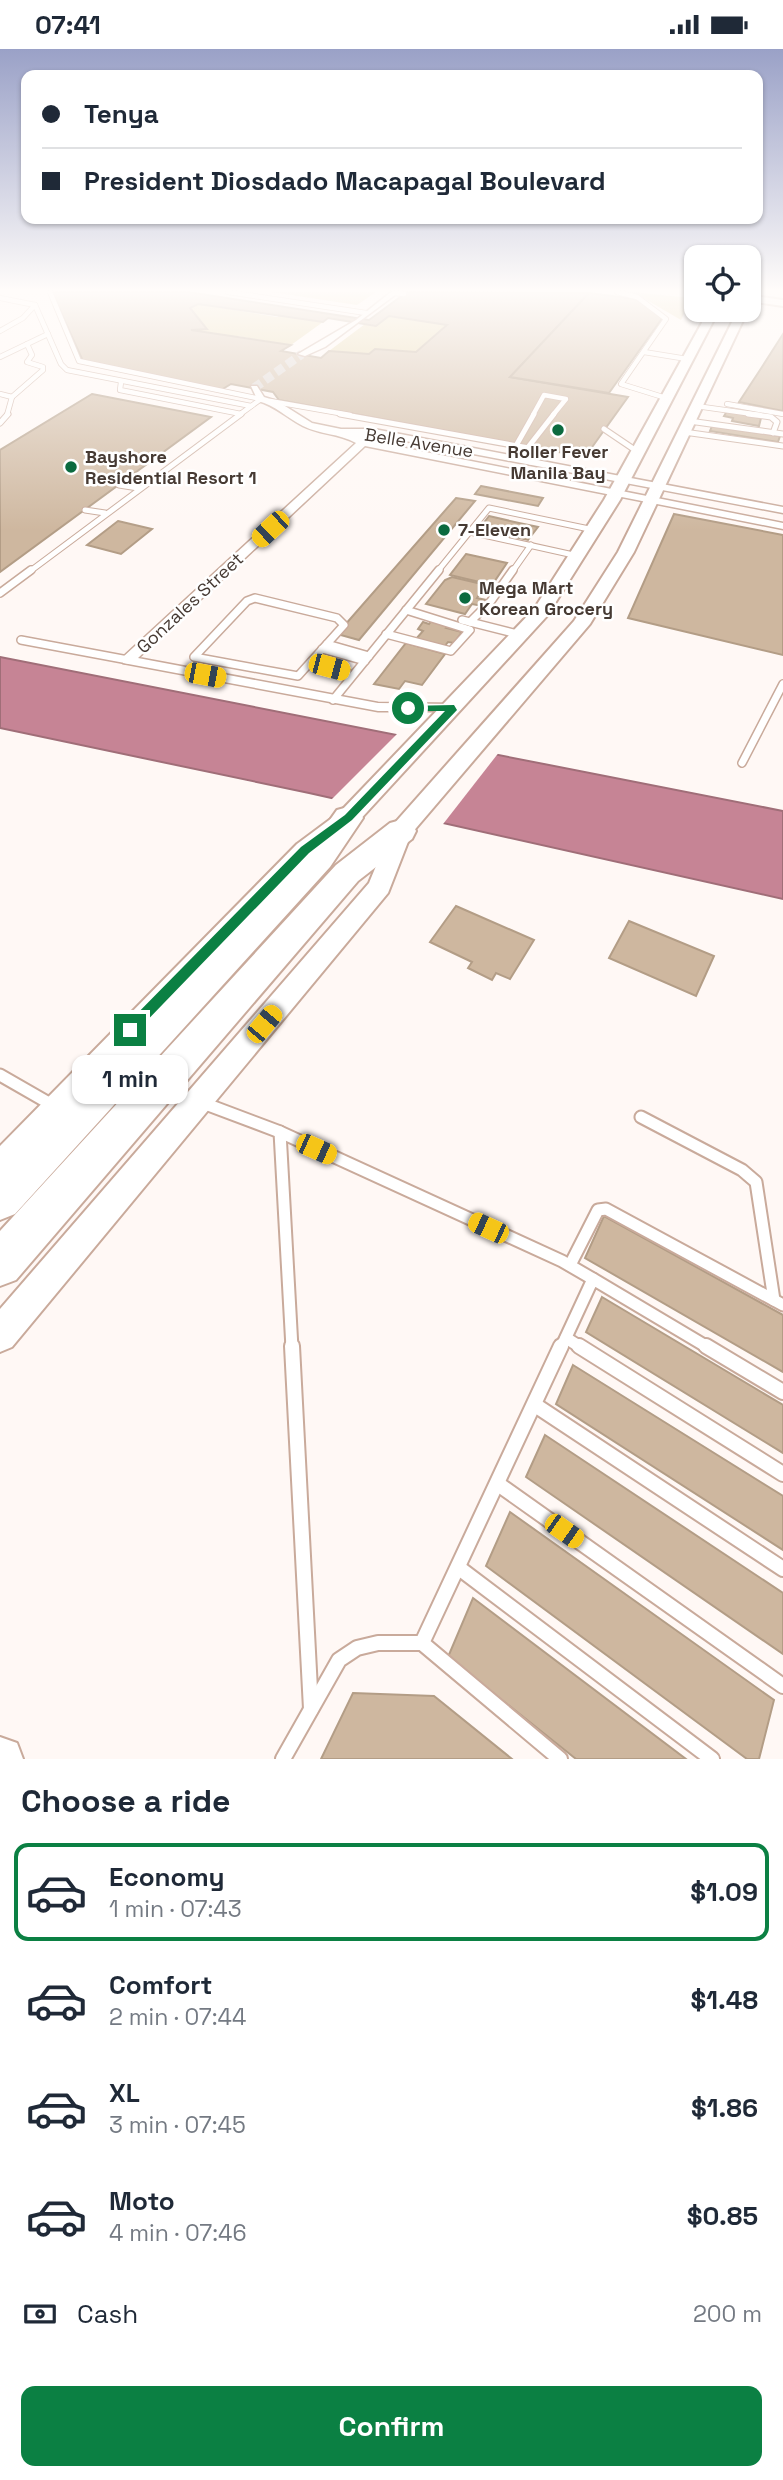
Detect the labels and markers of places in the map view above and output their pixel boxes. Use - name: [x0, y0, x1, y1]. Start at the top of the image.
- marker: Roller Fever Manila Bay: [550, 422, 566, 438]
- place label: Roller Fever Manila Bay: [508, 440, 608, 484]
- place label: Bayshore Residential Resort 1: [85, 445, 257, 489]
- marker: Bayshore Residential Resort 1: [63, 459, 79, 475]
- place label: 7-Eleven: [458, 518, 531, 541]
- marker: 7-Eleven: [436, 522, 452, 538]
- place label: Mega Mart Korean Grocery: [479, 576, 613, 620]
- marker: Mega Mart Korean Grocery: [457, 590, 473, 606]

